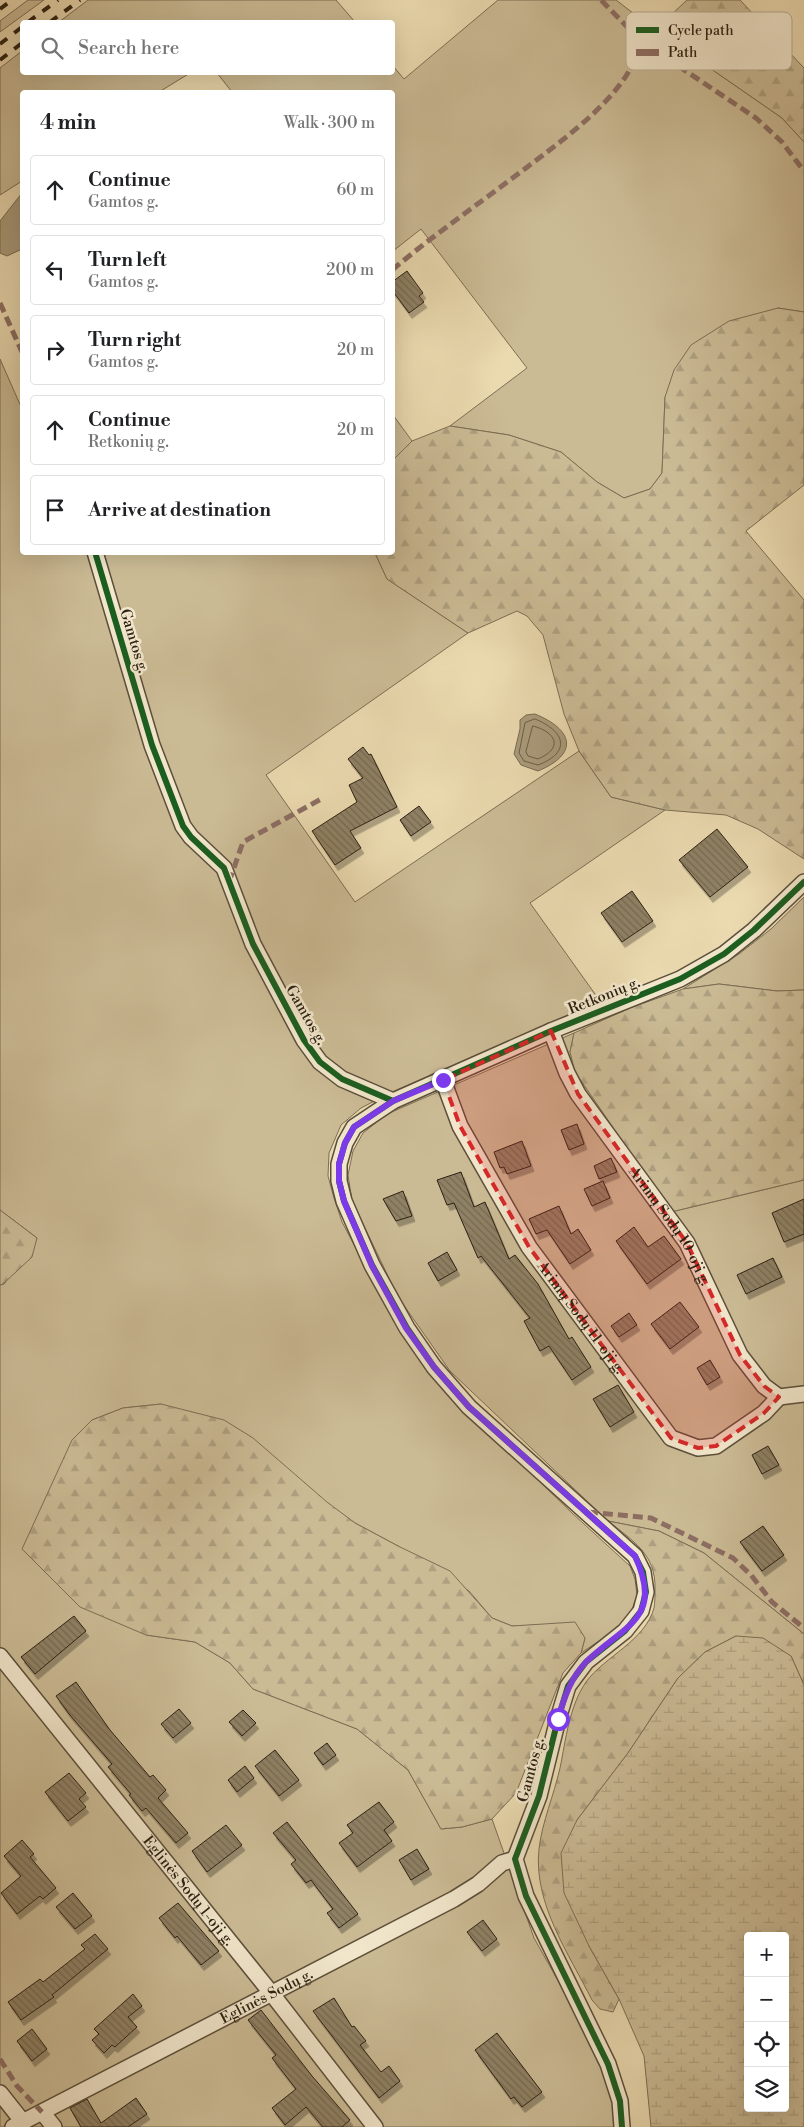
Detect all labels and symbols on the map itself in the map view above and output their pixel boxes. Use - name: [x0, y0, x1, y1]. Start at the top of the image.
- legend: [626, 12, 792, 70]
- text: Cycle path: [668, 22, 734, 40]
- text: Path: [668, 44, 698, 62]
- street label: Gamtos g.: [115, 607, 153, 675]
- street label: Retkonių g.: [565, 973, 643, 1019]
- street label: Gamtos g.: [281, 982, 331, 1048]
- route end: [432, 1069, 455, 1092]
- street label: Arimų Sodų 10-oji g.: [624, 1162, 715, 1289]
- street label: Arimų Sodų 11-oji g.: [533, 1256, 629, 1378]
- route start: [547, 1708, 570, 1731]
- street label: Gamtos g.: [513, 1736, 549, 1804]
- street label: Eglinės Sodų 1-oji g.: [139, 1832, 239, 1949]
- street label: Eglinės Sodų g.: [216, 1964, 316, 2028]

